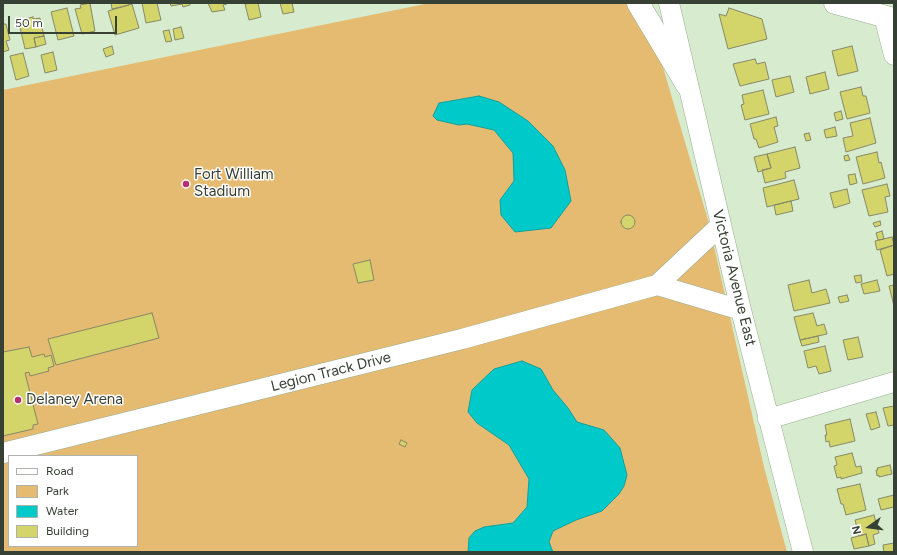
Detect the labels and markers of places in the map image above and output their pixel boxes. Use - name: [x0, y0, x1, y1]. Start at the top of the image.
- place label: Fort William Stadium: [194, 166, 274, 201]
- marker: Fort William Stadium: [181, 179, 191, 189]
- place label: Delaney Arena: [26, 391, 123, 409]
- marker: Delaney Arena: [13, 395, 23, 405]

